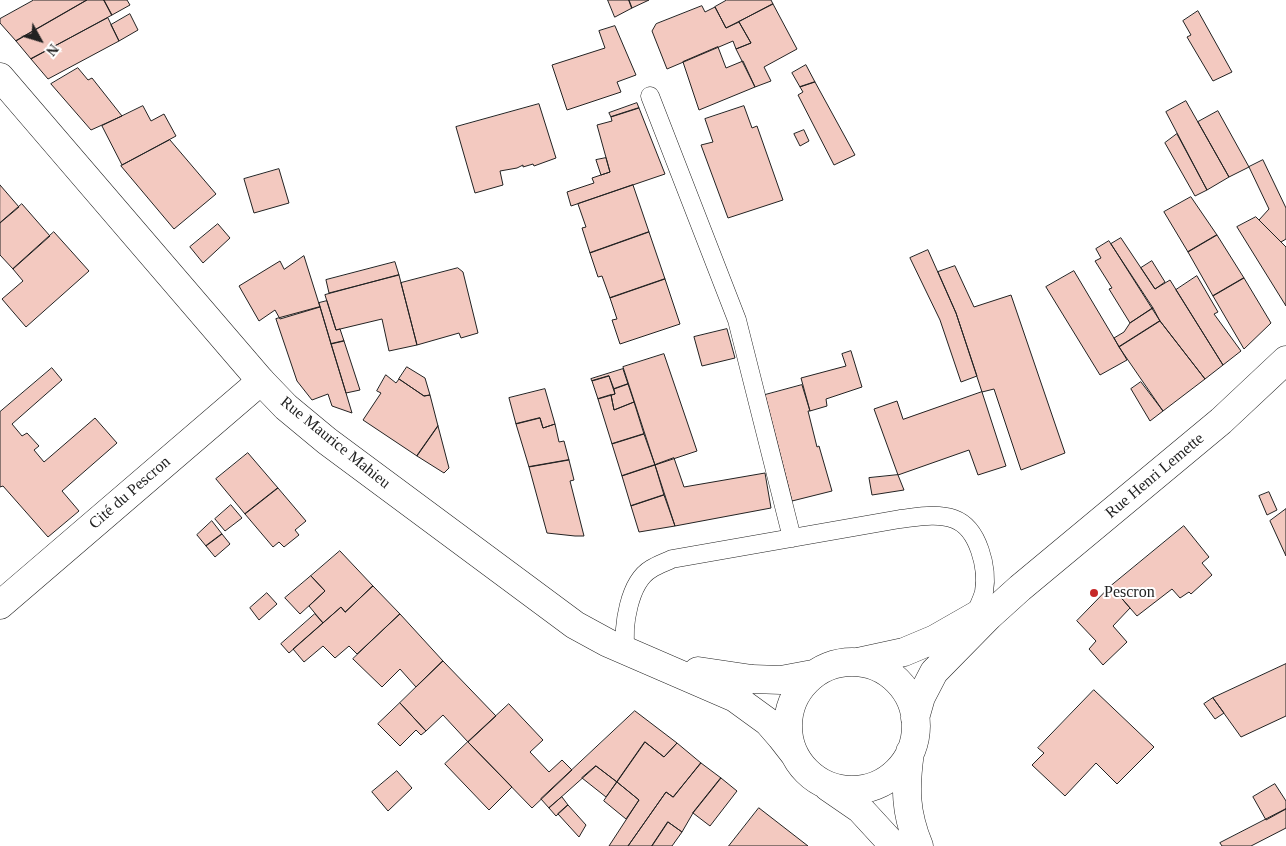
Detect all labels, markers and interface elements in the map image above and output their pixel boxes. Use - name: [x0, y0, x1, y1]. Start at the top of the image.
- north arrow: [15, 15, 65, 65]
- text: N: [43, 41, 61, 58]
- street label: Rue Maurice Mahieu: [276, 393, 394, 493]
- street label: Rue Henri Lemette: [1102, 429, 1208, 523]
- street label: Cité du Pescron: [85, 453, 175, 533]
- place label: Pescron: [1104, 583, 1155, 603]
- marker: Pescron: [1088, 587, 1100, 599]

